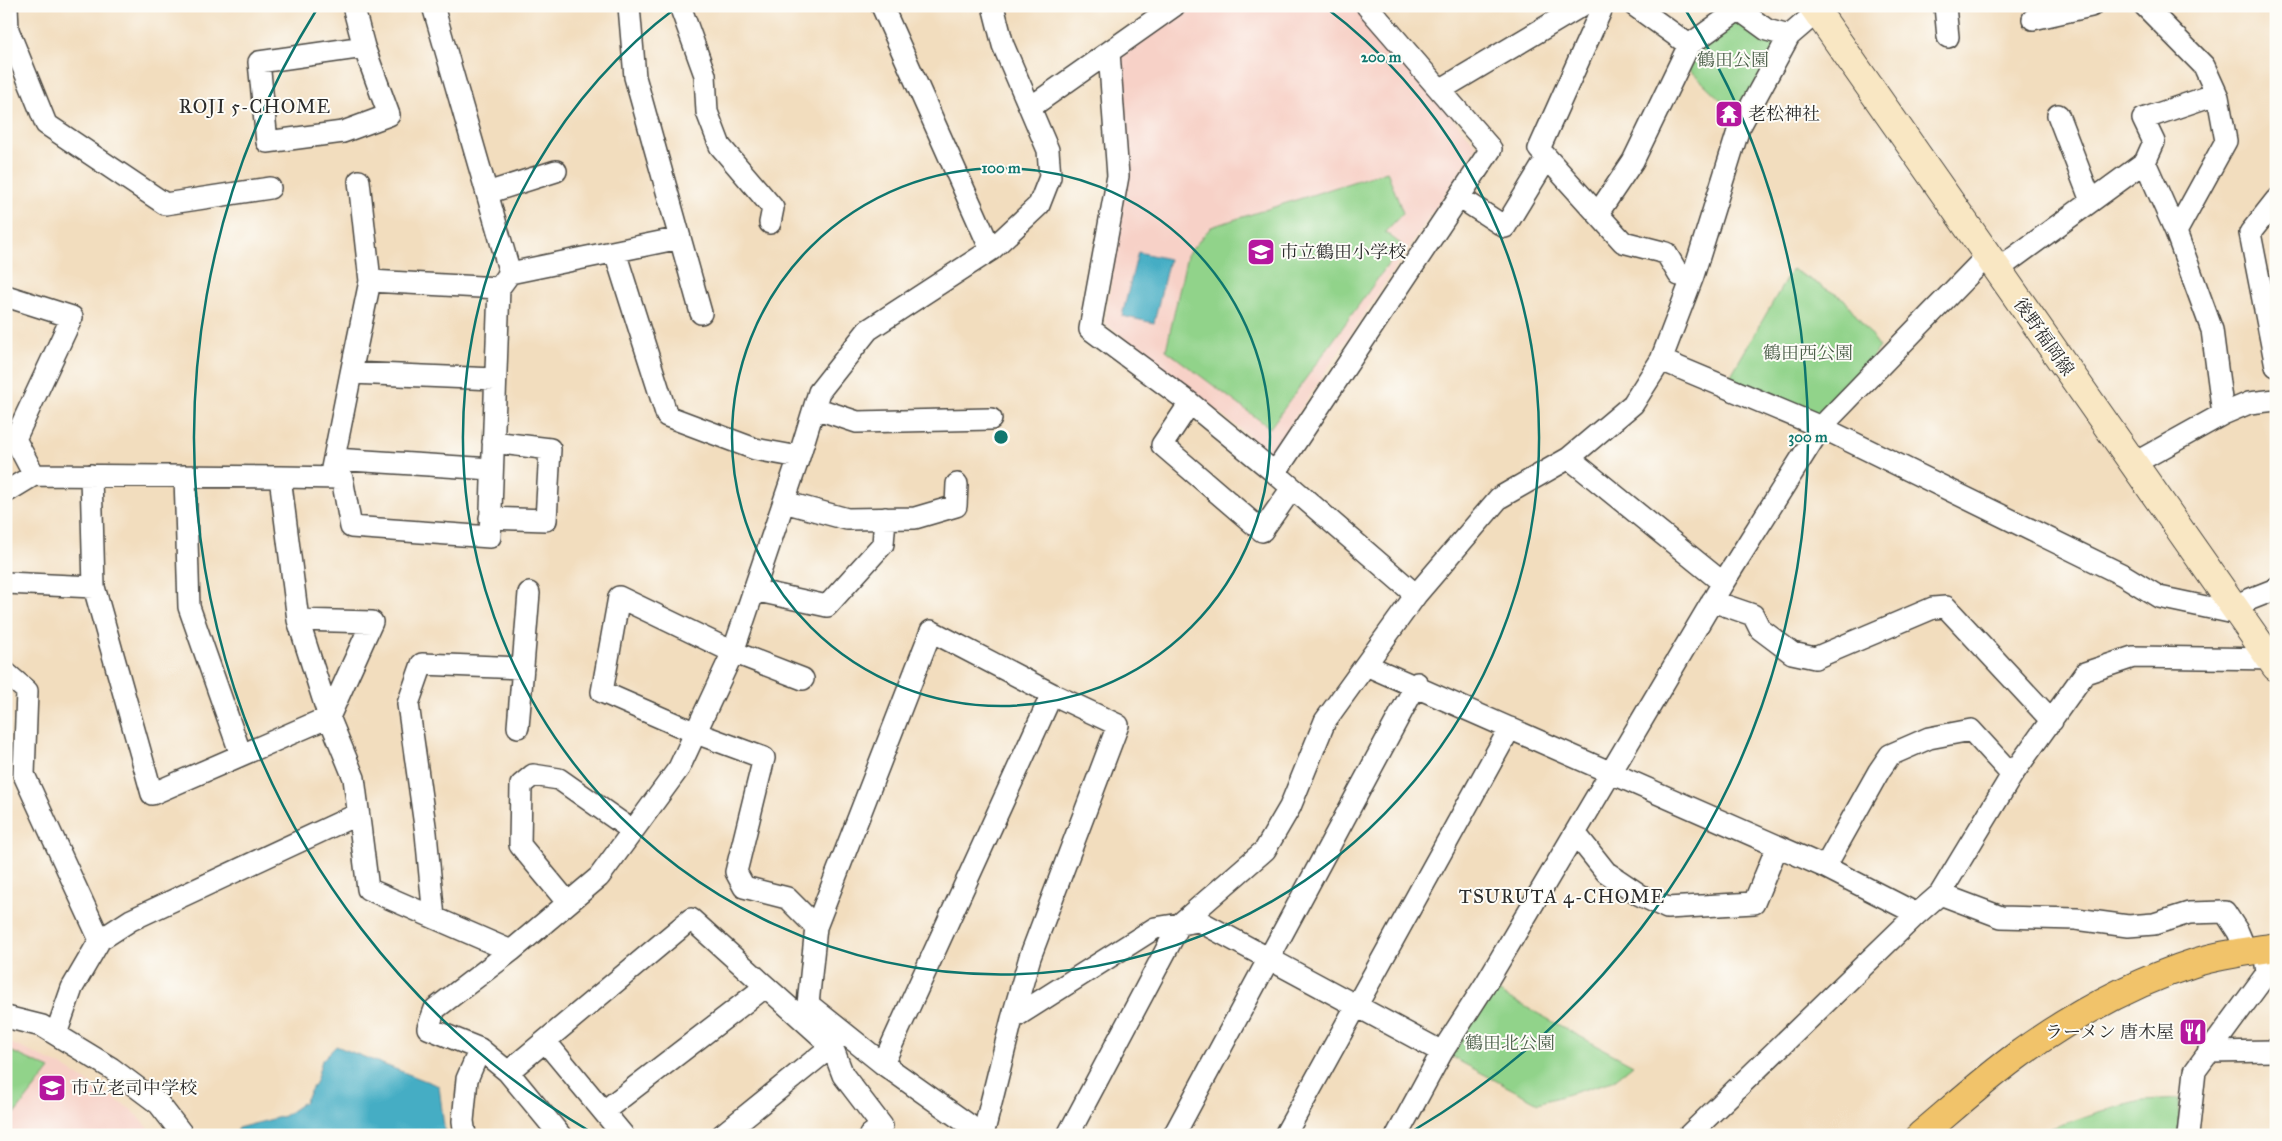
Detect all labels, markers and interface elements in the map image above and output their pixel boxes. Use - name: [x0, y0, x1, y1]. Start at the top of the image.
- text: 200 m: [1361, 48, 1402, 66]
- park label: 鶴田公園: [1697, 49, 1769, 71]
- district label: ROJI 5-CHOME: [179, 95, 331, 119]
- temple icon: 老松神社: [1714, 99, 1744, 129]
- place label: 老松神社: [1748, 103, 1820, 125]
- text: 100 m: [981, 159, 1021, 177]
- school or university icon: 市立鶴田小学校: [1246, 237, 1276, 267]
- place label: 市立鶴田小学校: [1280, 241, 1406, 263]
- street label: 後野福岡線: [2009, 294, 2079, 380]
- park label: 鶴田西公園: [1763, 342, 1853, 364]
- centre of rings: [992, 428, 1010, 446]
- text: 300 m: [1788, 428, 1828, 447]
- district label: TSURUTA 4-CHOME: [1459, 885, 1665, 908]
- restaurant icon: ラーメン 唐木屋: [2178, 1017, 2208, 1047]
- place label: ラーメン 唐木屋: [2045, 1021, 2174, 1043]
- park label: 鶴田北公園: [1465, 1032, 1555, 1054]
- school or university icon: 市立老司中学校: [37, 1073, 67, 1103]
- place label: 市立老司中学校: [71, 1077, 197, 1099]

